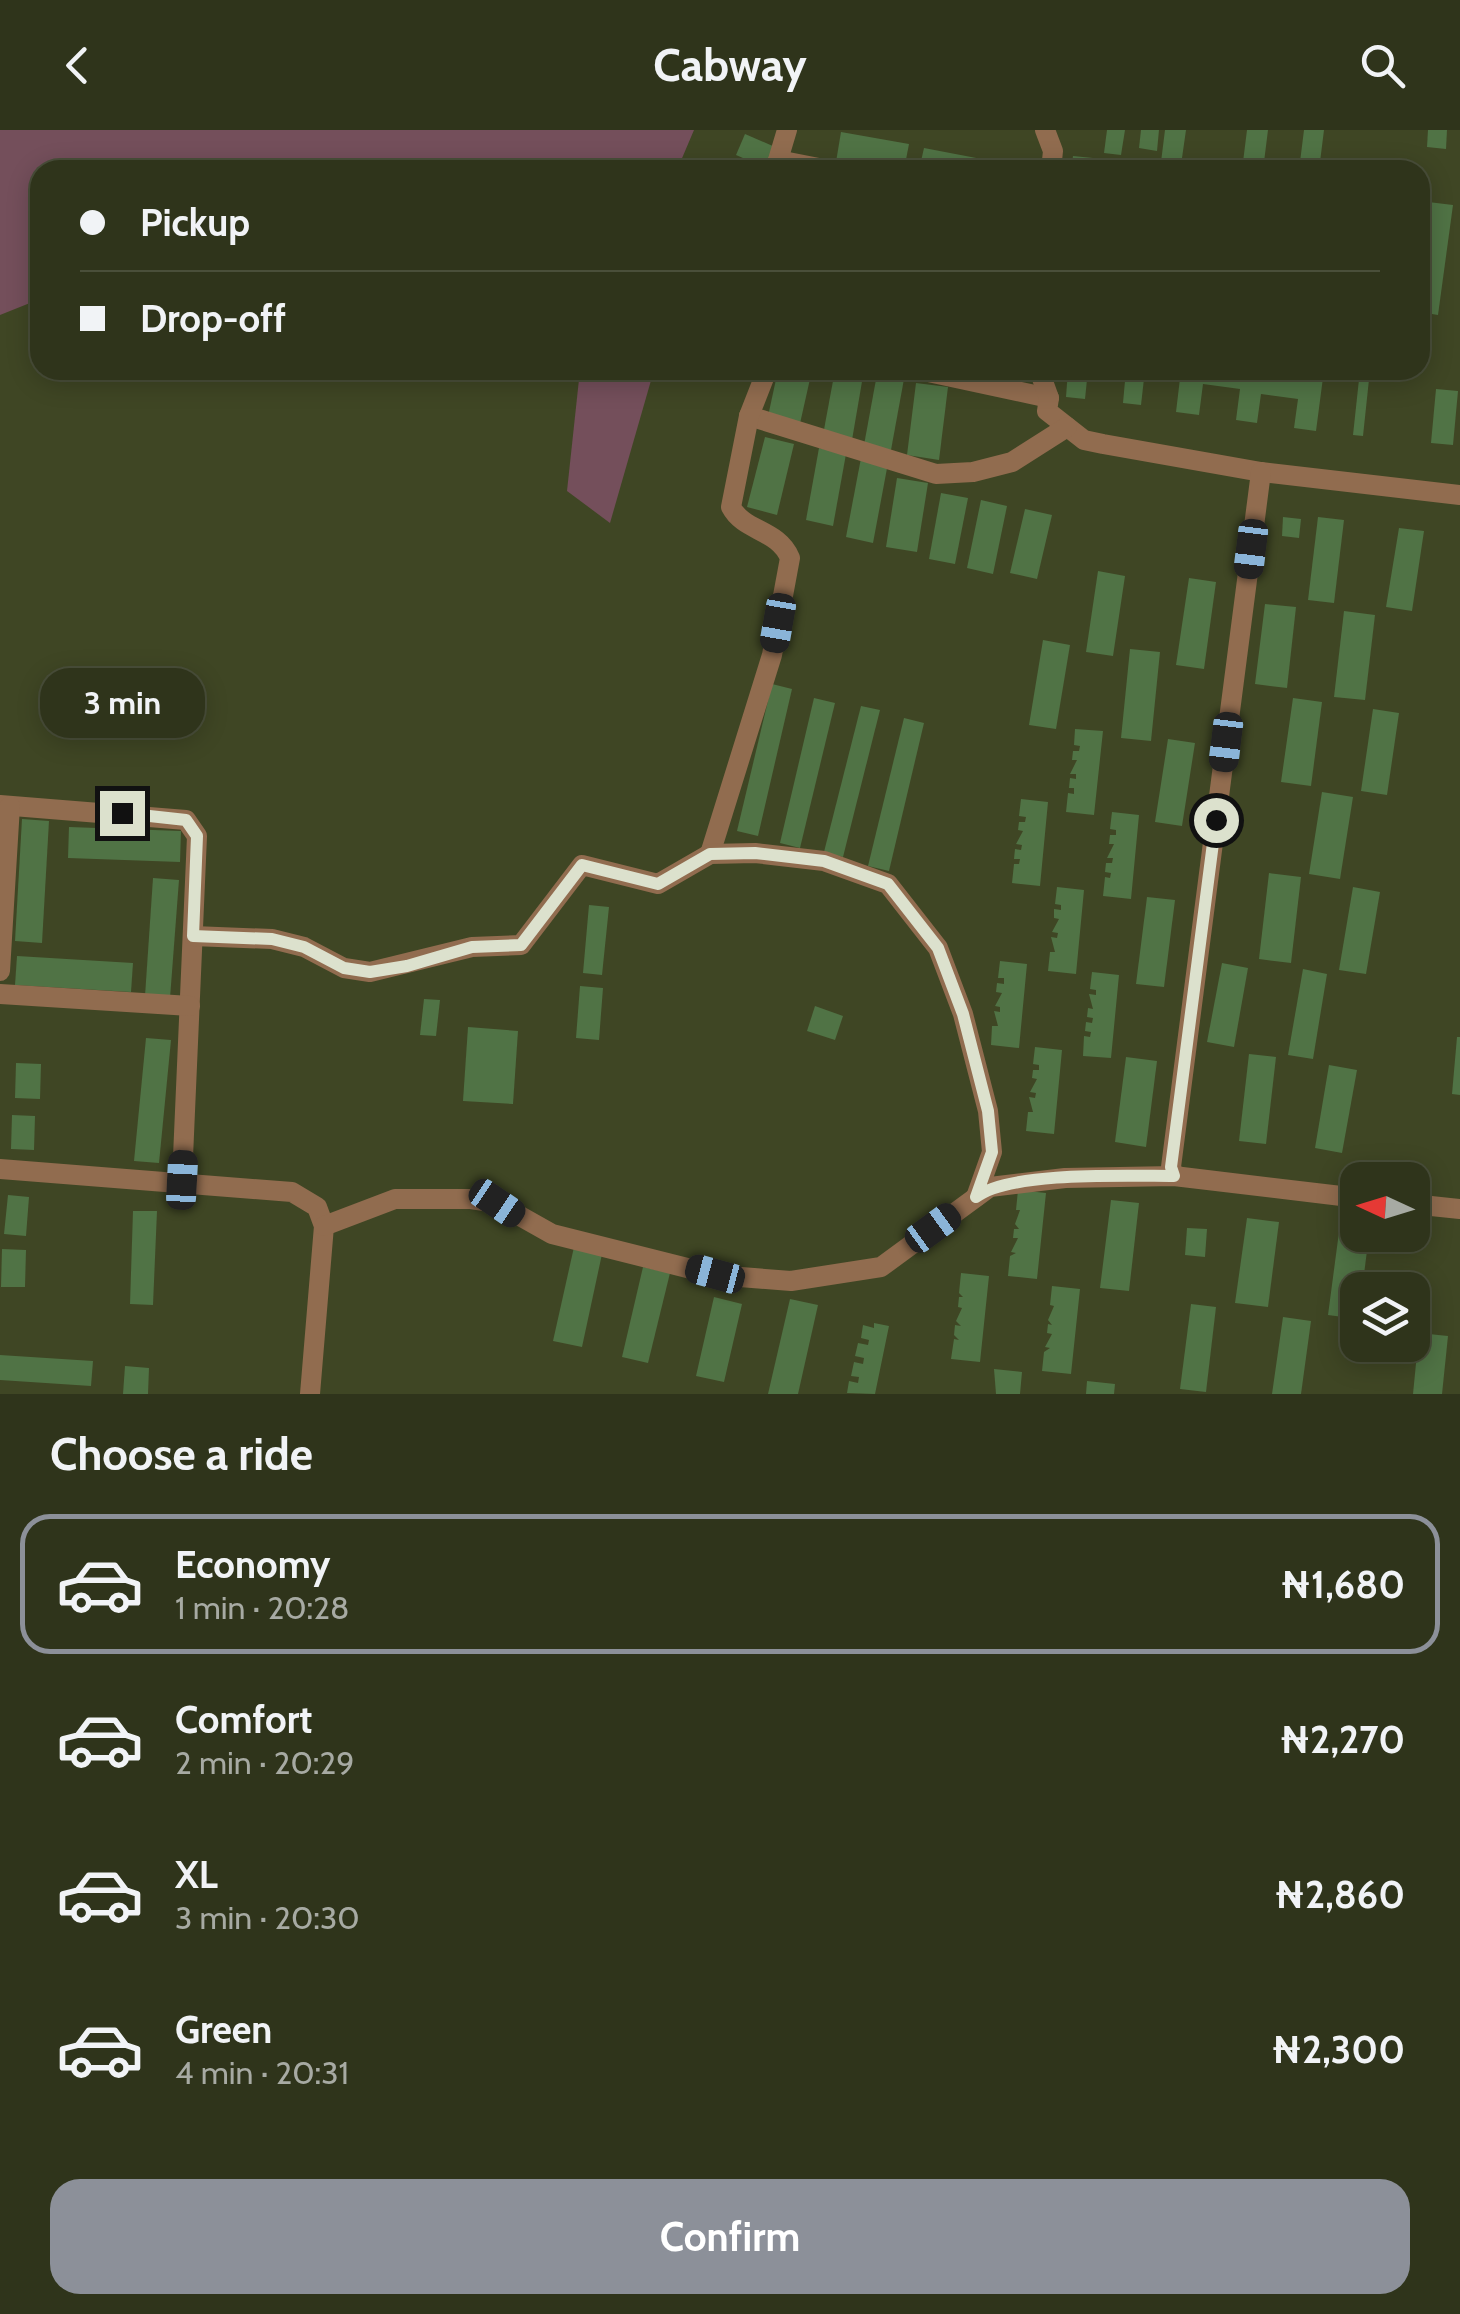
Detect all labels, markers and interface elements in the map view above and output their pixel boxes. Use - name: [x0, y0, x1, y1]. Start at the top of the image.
- icon: back: [50, 38, 105, 93]
- text: Cabway: [653, 38, 807, 92]
- icon: search: [1355, 38, 1410, 93]
- text: Pickup: [140, 199, 250, 246]
- text: Drop-off: [140, 295, 286, 342]
- car: [1232, 517, 1270, 581]
- car: [758, 591, 798, 655]
- callout: 3 min: [39, 668, 204, 738]
- text: 3 min: [84, 683, 161, 722]
- car: [1207, 710, 1245, 774]
- route end: [100, 791, 145, 836]
- route start: [1194, 798, 1239, 843]
- car: [165, 1149, 199, 1211]
- north arrow: [1340, 1162, 1430, 1252]
- map controls: [1340, 1162, 1430, 1362]
- car: [464, 1174, 530, 1232]
- car: [900, 1198, 966, 1258]
- car: [682, 1252, 748, 1296]
- button: layers: [1340, 1272, 1430, 1362]
- text: Choose a ride: [50, 1427, 313, 1481]
- icon: car: [55, 1539, 145, 1629]
- text: Economy: [175, 1541, 330, 1588]
- text: ₦1,680: [1280, 1561, 1405, 1608]
- text: 1 min · 20:28: [175, 1588, 349, 1627]
- icon: car: [55, 1694, 145, 1784]
- text: Comfort: [175, 1696, 312, 1743]
- text: ₦2,270: [1279, 1716, 1405, 1763]
- text: 2 min · 20:29: [175, 1743, 354, 1782]
- icon: car: [55, 1849, 145, 1939]
- text: XL: [175, 1851, 218, 1898]
- text: ₦2,860: [1274, 1871, 1405, 1918]
- text: 3 min · 20:30: [175, 1898, 360, 1937]
- icon: car: [55, 2004, 145, 2094]
- text: Green: [175, 2006, 272, 2053]
- text: ₦2,300: [1271, 2026, 1405, 2073]
- text: 4 min · 20:31: [175, 2053, 349, 2092]
- button: Confirm: [50, 2179, 1410, 2294]

